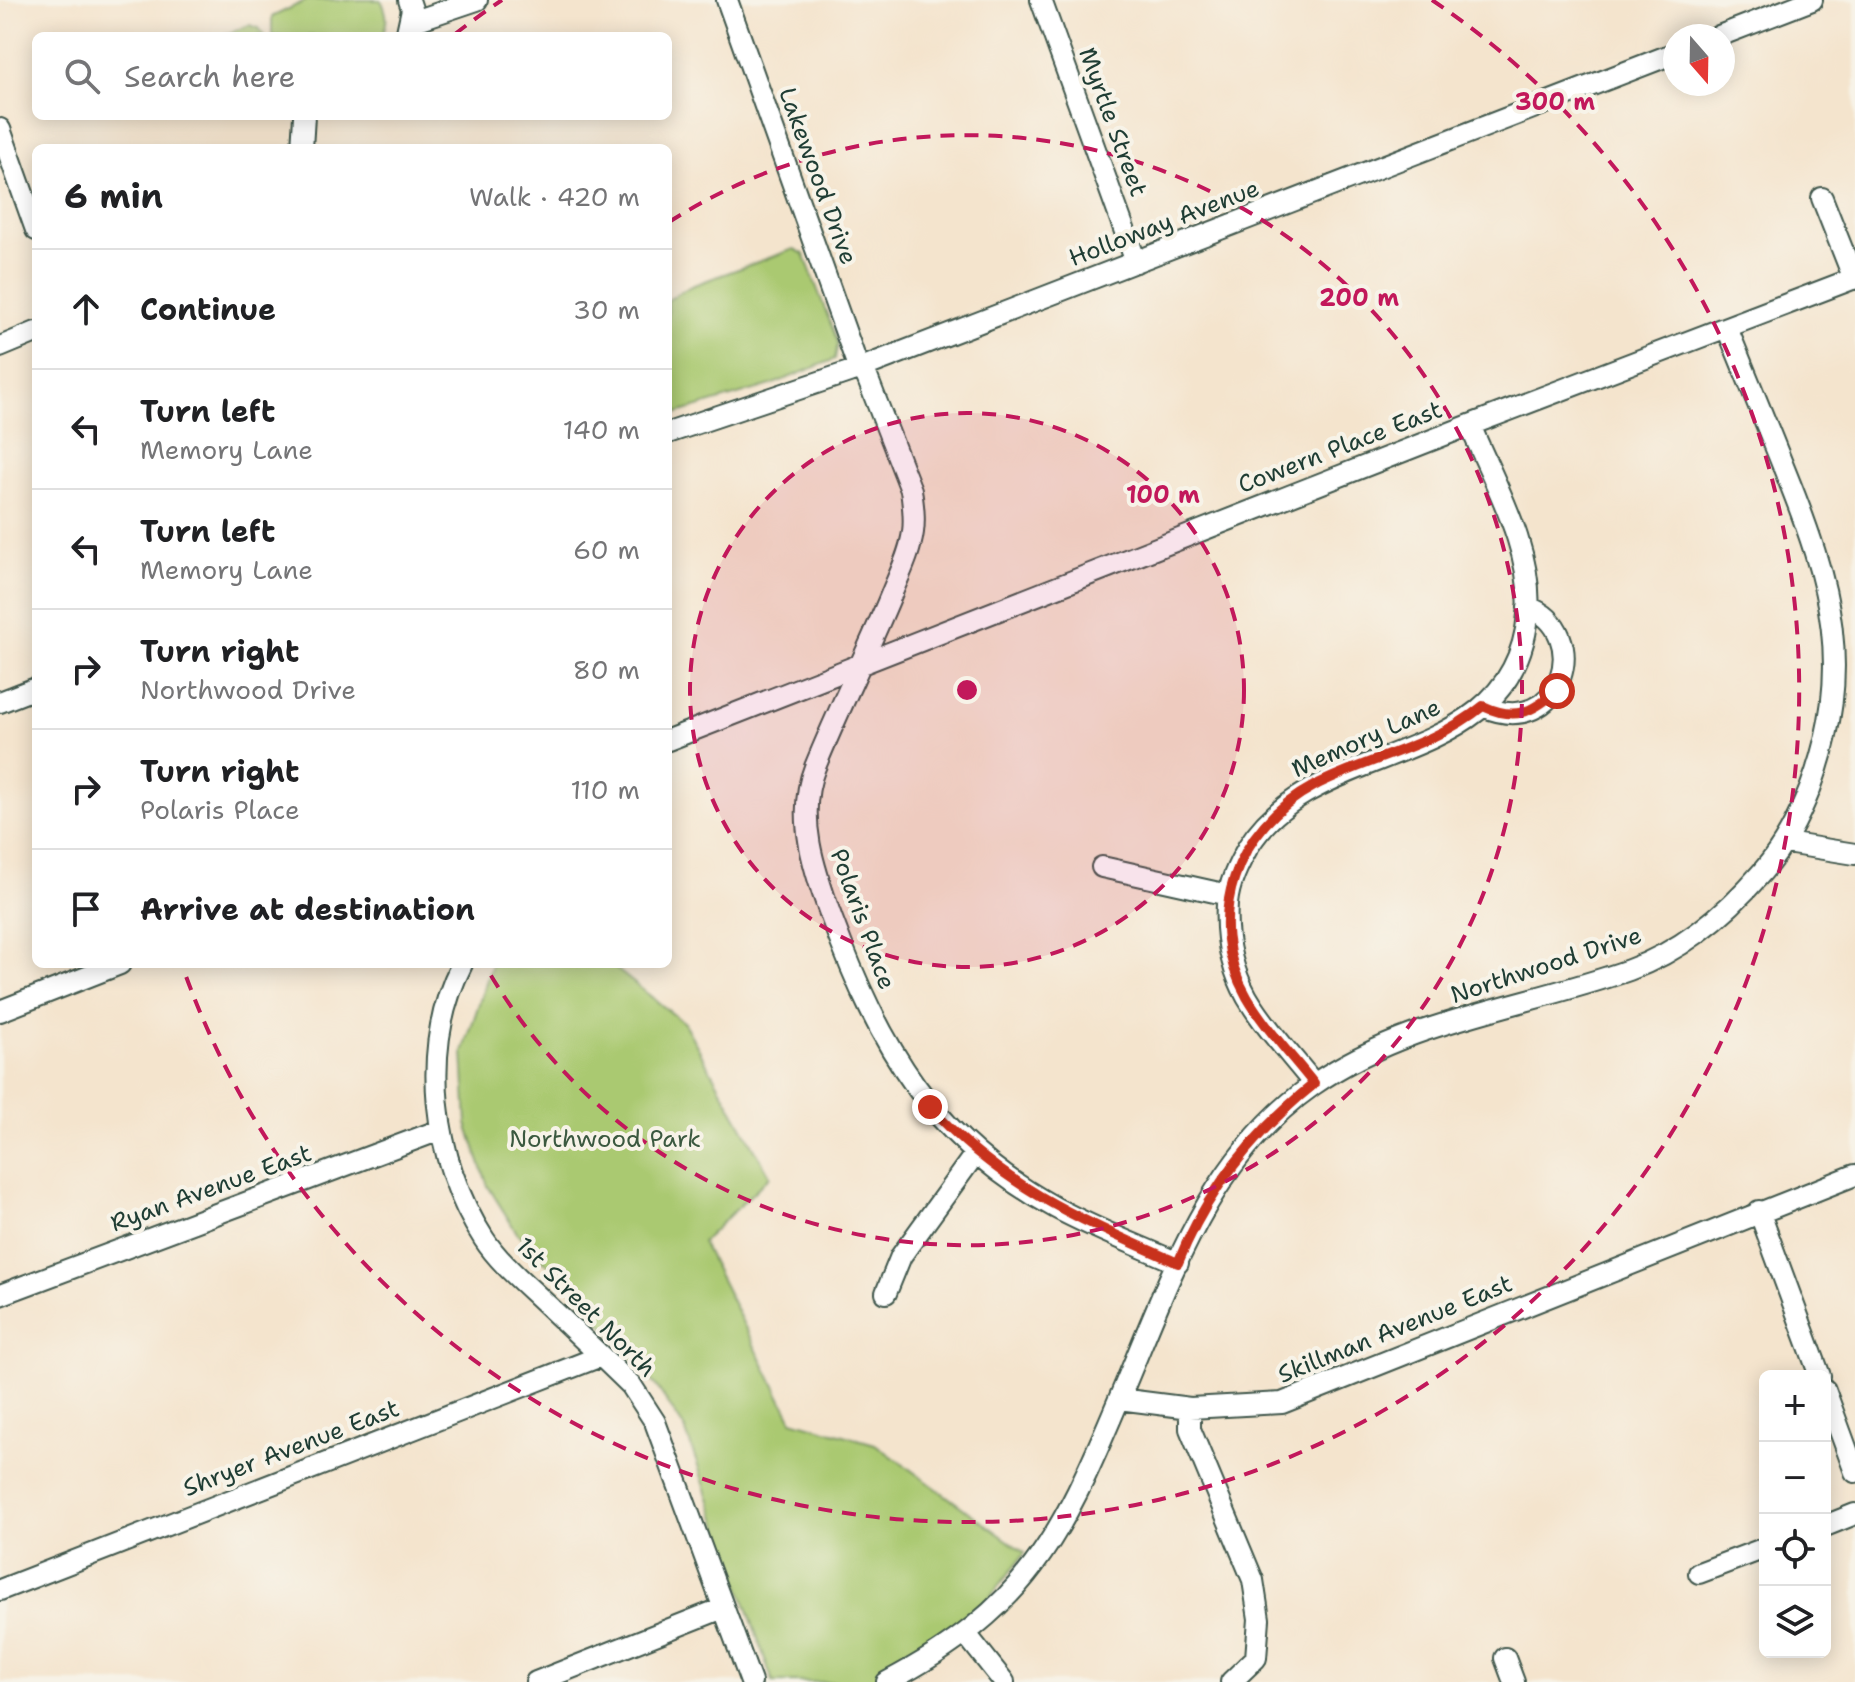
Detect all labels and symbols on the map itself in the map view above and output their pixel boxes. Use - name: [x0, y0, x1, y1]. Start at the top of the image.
- north arrow: [1663, 24, 1735, 96]
- street label: Myrtle Street: [1071, 43, 1155, 201]
- street label: Lakewood Drive: [771, 83, 865, 269]
- text: 300 m: [1515, 86, 1595, 118]
- street label: Holloway Avenue: [1064, 172, 1264, 274]
- text: 200 m: [1319, 282, 1399, 314]
- street label: Cowern Place East: [1233, 393, 1447, 501]
- text: 100 m: [1126, 479, 1200, 511]
- route start: [1539, 673, 1575, 709]
- centre of rings: [953, 676, 981, 704]
- street label: Memory Lane: [1287, 691, 1445, 785]
- street label: Polaris Place: [823, 844, 903, 994]
- street label: Northwood Drive: [1446, 919, 1646, 1011]
- route end: [912, 1089, 948, 1125]
- park label: Northwood Park: [509, 1123, 701, 1155]
- street label: Ryan Avenue East: [106, 1137, 316, 1239]
- street label: 1st Street North: [509, 1230, 663, 1384]
- street label: Skillman Avenue East: [1273, 1267, 1517, 1391]
- street label: Shryer Avenue East: [178, 1392, 404, 1504]

